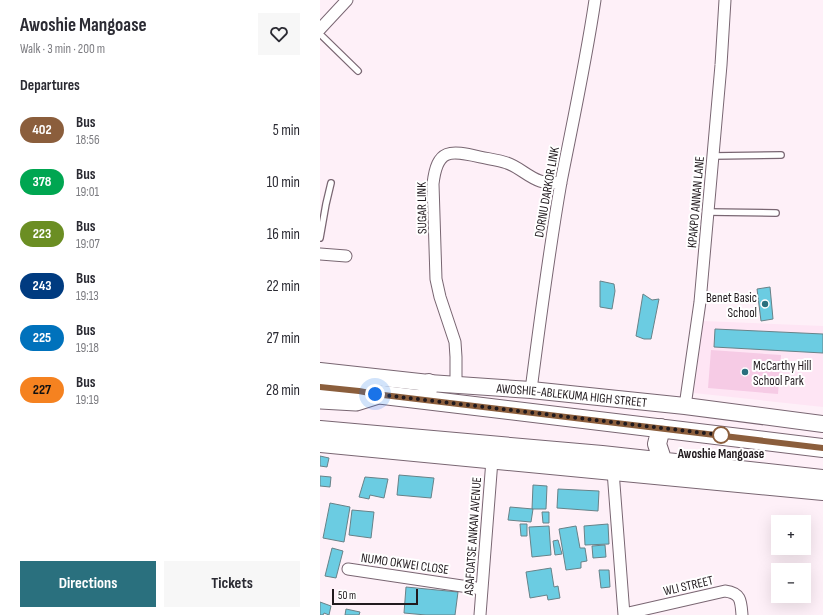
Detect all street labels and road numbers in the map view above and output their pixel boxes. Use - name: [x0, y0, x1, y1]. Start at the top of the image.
- street label: DORNU DARKOR LINK: [531, 145, 563, 239]
- street label: KPAKPO ANNAN LANE: [684, 156, 708, 249]
- street label: SUGAR LINK: [414, 182, 430, 234]
- street label: AWOSHIE-ABLEKUMA HIGH STREET: [495, 381, 648, 411]
- street label: ASAFOATSE ANKAN AVENUE: [461, 476, 485, 597]
- street label: NUMO OKWEI CLOSE: [360, 550, 450, 578]
- street label: WLI STREET: [662, 572, 715, 599]

